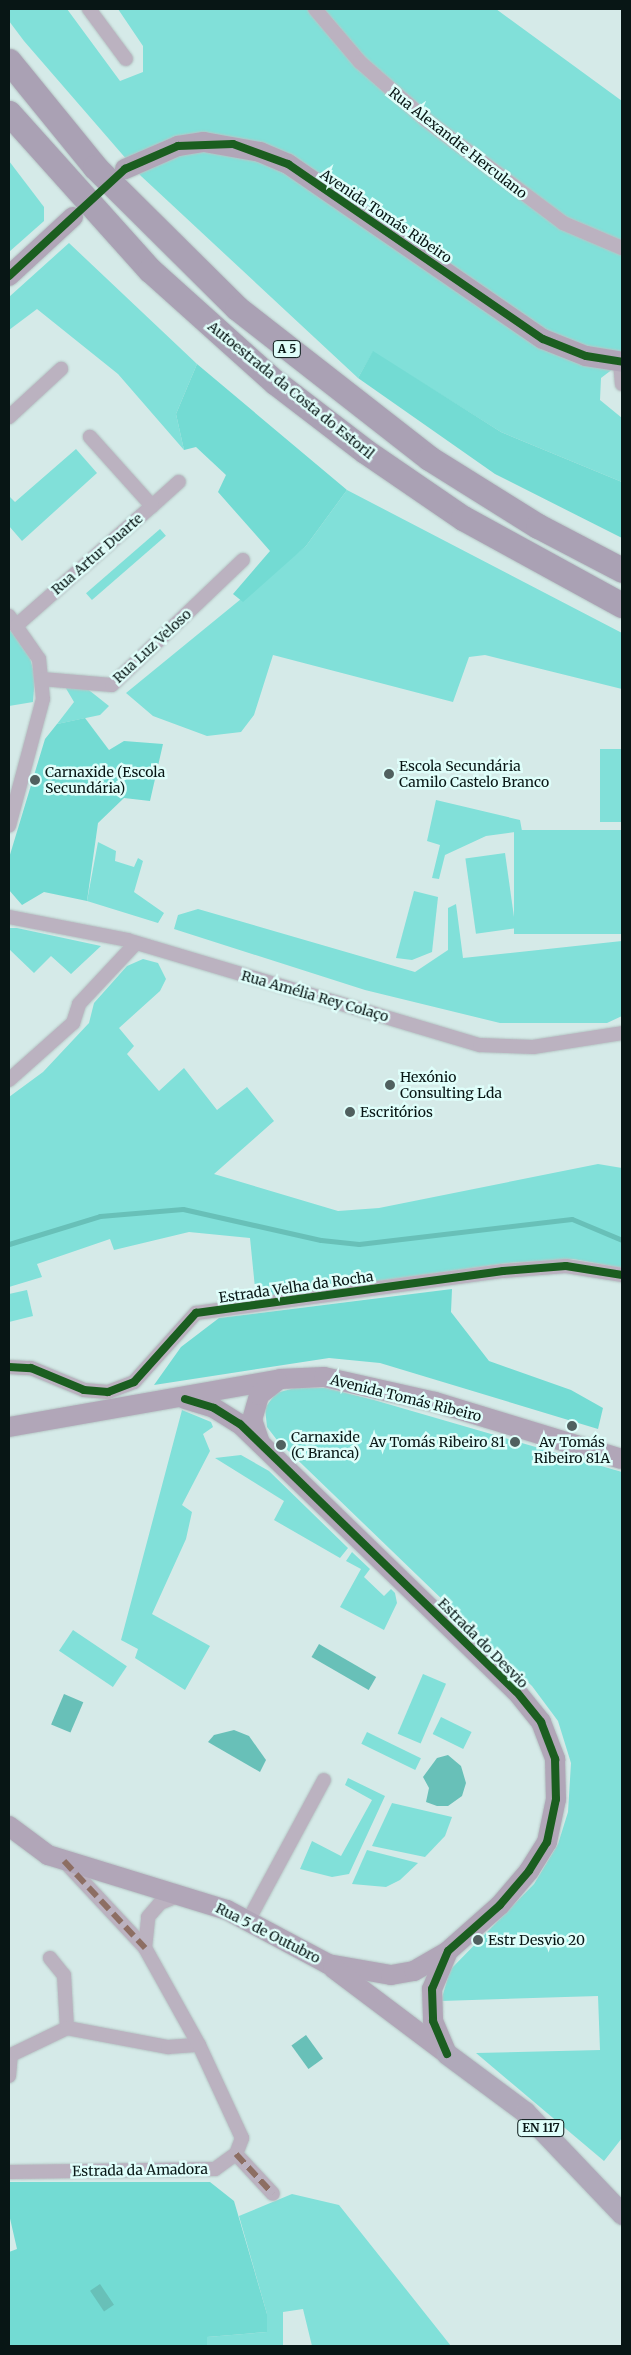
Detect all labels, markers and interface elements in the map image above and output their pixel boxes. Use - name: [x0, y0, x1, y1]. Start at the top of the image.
- street label: Rua Alexandre Herculano: [386, 84, 530, 202]
- street label: Avenida Tomás Ribeiro: [317, 166, 455, 266]
- street label: Autoestrada da Costa do Estoril: [204, 318, 378, 462]
- road number: A 5: [272, 339, 302, 358]
- street label: Rua Artur Duarte: [48, 510, 146, 598]
- street label: Rua Luz Veloso: [109, 606, 195, 686]
- place label: Escola Secundária Camilo Castelo Branco: [399, 758, 549, 790]
- place label: Carnaxide (Escola Secundária): [45, 764, 165, 796]
- marker: Escola Secundária Camilo Castelo Branco: [383, 768, 395, 780]
- marker: Carnaxide (Escola Secundária): [29, 774, 41, 786]
- street label: Rua Amélia Rey Colaço: [239, 967, 391, 1025]
- place label: Hexónio Consulting Lda: [400, 1069, 502, 1102]
- marker: Hexónio Consulting Lda: [384, 1079, 396, 1091]
- place label: Escritórios: [360, 1104, 433, 1120]
- marker: Escritórios: [344, 1106, 356, 1118]
- street label: Estrada Velha da Rocha: [218, 1268, 374, 1306]
- street label: Avenida Tomás Ribeiro: [329, 1371, 483, 1425]
- marker: Av Tomás Ribeiro 81A: [566, 1420, 578, 1432]
- place label: Carnaxide (C Branca): [291, 1429, 360, 1461]
- place label: Av Tomás Ribeiro 81: [369, 1434, 505, 1450]
- place label: Av Tomás Ribeiro 81A: [534, 1434, 610, 1466]
- marker: Av Tomás Ribeiro 81: [509, 1436, 521, 1448]
- marker: Carnaxide (C Branca): [275, 1439, 287, 1451]
- street label: Estrada do Desvio: [435, 1595, 531, 1691]
- street label: Rua 5 de Outubro: [213, 1899, 323, 1967]
- place label: Estr Desvio 20: [488, 1932, 585, 1948]
- marker: Estr Desvio 20: [472, 1934, 484, 1946]
- road number: EN 117: [517, 2118, 565, 2138]
- street label: Estrada da Amadora: [72, 2160, 208, 2180]

